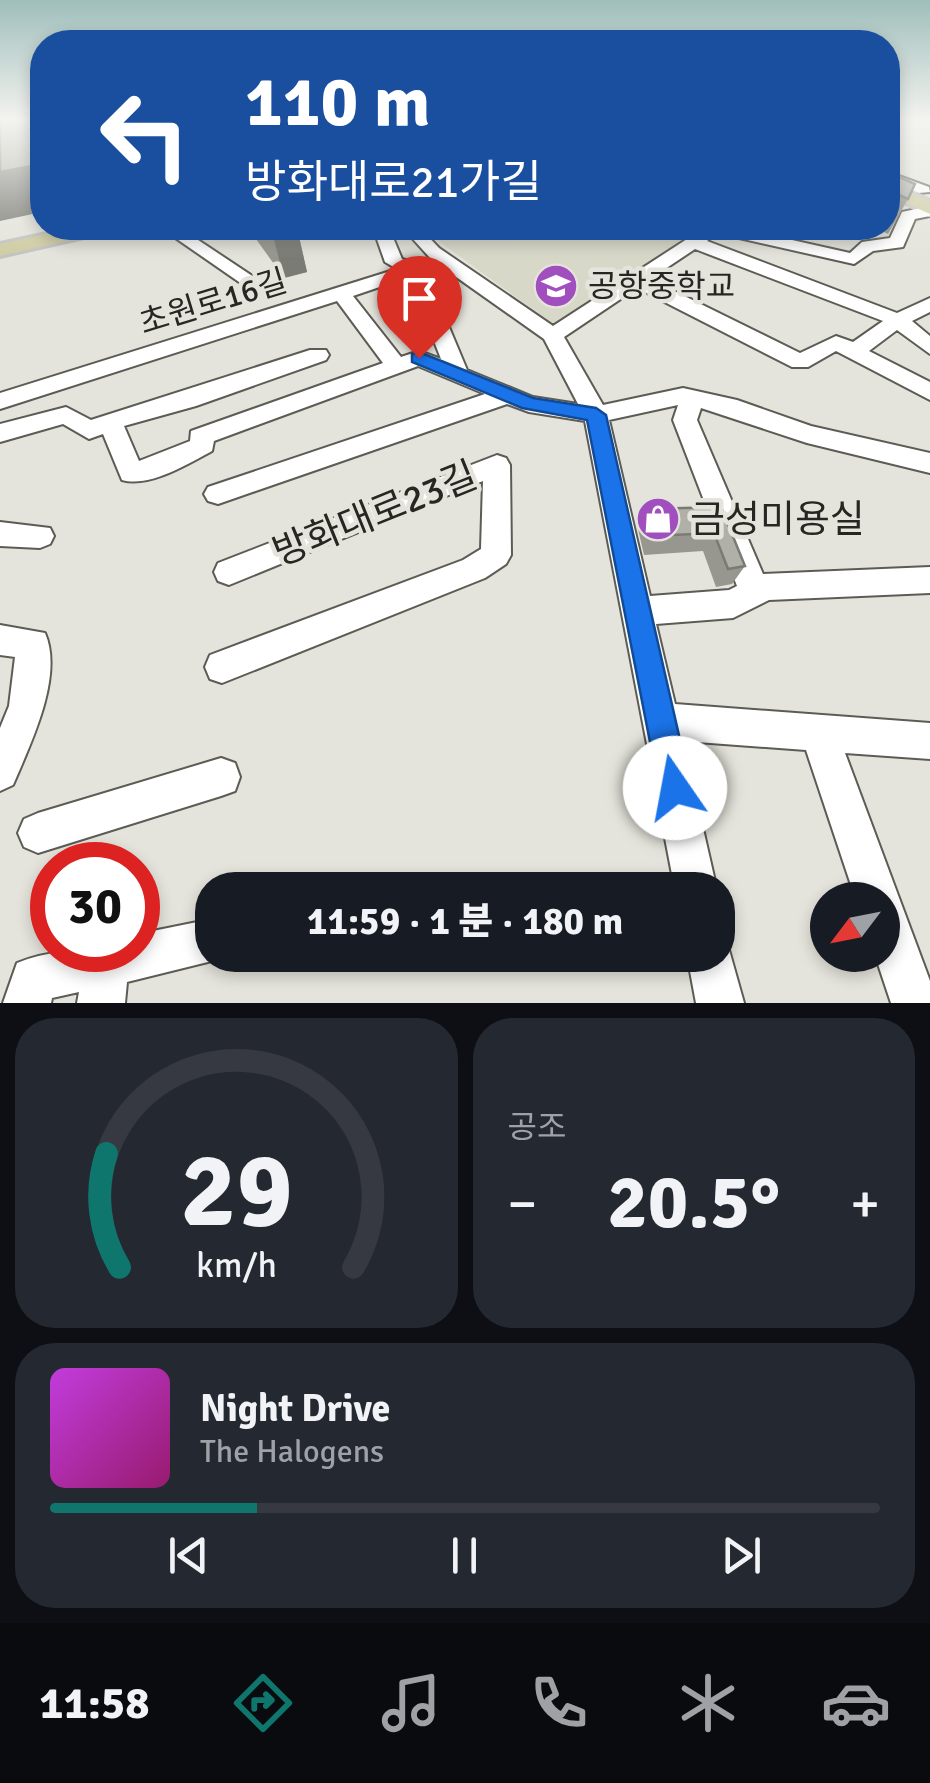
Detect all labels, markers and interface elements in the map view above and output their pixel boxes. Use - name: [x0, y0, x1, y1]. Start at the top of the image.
- text: 110 m: [245, 59, 430, 145]
- icon: left: [80, 70, 210, 200]
- text: 방화대로21가길: [245, 155, 542, 210]
- pin: [377, 256, 462, 359]
- street label: 초원로16길: [134, 261, 292, 343]
- school or university icon: 공항중학교: [533, 263, 579, 309]
- place label: 공항중학교: [588, 267, 735, 306]
- icon: arrive: [392, 271, 447, 326]
- street label: 방화대로23길: [266, 452, 484, 576]
- shop icon: 금성미용실: [635, 496, 681, 542]
- place label: 금성미용실: [690, 496, 865, 543]
- position arrow: [623, 736, 727, 840]
- speed limit sign: 30: [30, 842, 160, 972]
- north arrow: [810, 882, 900, 972]
- map controls: [810, 882, 900, 972]
- text: 11:59 · 1 분 · 180 m: [307, 898, 623, 945]
- text: 공조: [508, 1108, 566, 1147]
- text: 29: [180, 1127, 292, 1255]
- text: 20.5°: [607, 1156, 780, 1249]
- text: −: [508, 1170, 537, 1238]
- text: +: [850, 1170, 880, 1238]
- text: km/h: [196, 1243, 277, 1287]
- text: Night Drive: [200, 1385, 390, 1432]
- text: The Halogens: [200, 1432, 384, 1471]
- icon: previous: [161, 1528, 216, 1583]
- icon: pause: [437, 1528, 492, 1583]
- icon: next: [714, 1528, 769, 1583]
- icon: directions: [228, 1668, 298, 1738]
- icon: music: [376, 1668, 446, 1738]
- icon: phone: [524, 1668, 594, 1738]
- icon: climate: [673, 1668, 743, 1738]
- icon: car: [821, 1668, 891, 1738]
- text: 11:58: [39, 1676, 150, 1731]

